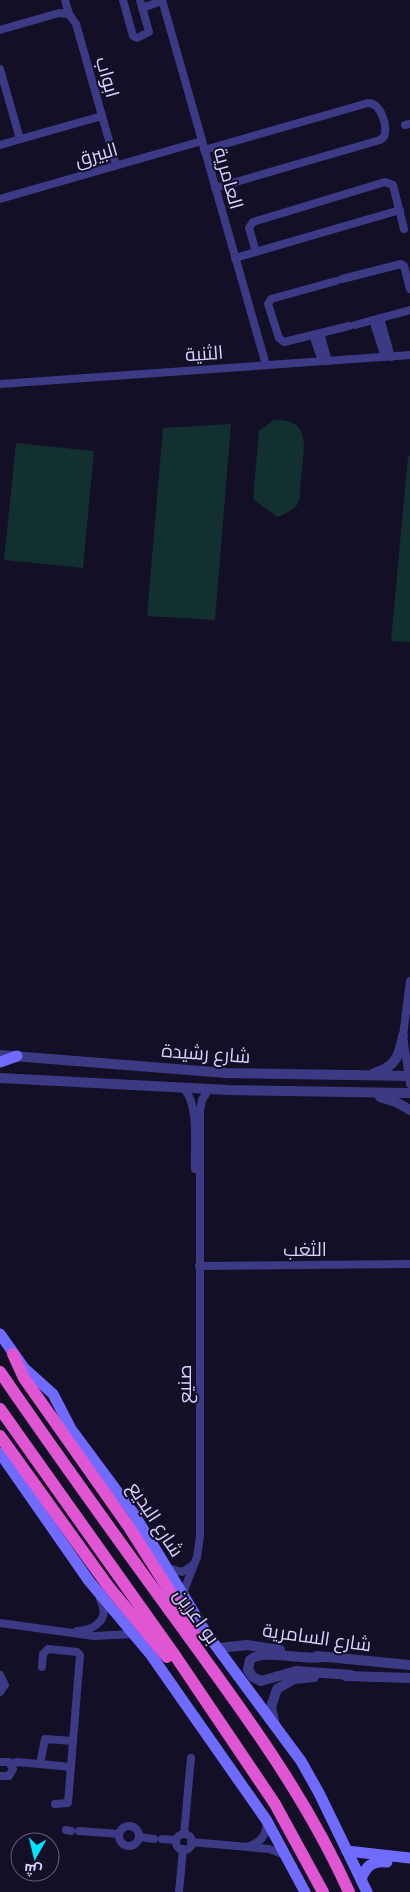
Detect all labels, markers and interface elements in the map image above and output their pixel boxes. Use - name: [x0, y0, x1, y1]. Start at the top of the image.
- street label: ابواب: [90, 54, 125, 100]
- street label: البيرق: [72, 136, 121, 173]
- street label: العامرية: [208, 144, 249, 212]
- street label: الثنية: [184, 340, 224, 367]
- street label: شارع رشيدة: [161, 1038, 251, 1070]
- street label: الثغب: [283, 1237, 327, 1262]
- street label: صنيع: [172, 1365, 198, 1403]
- street label: شارع البديع: [121, 1477, 189, 1562]
- street label: بو اعرين: [168, 1584, 225, 1649]
- street label: شارع السامرية: [261, 1618, 373, 1658]
- north arrow: [10, 1832, 60, 1882]
- text: ش: [23, 1860, 43, 1880]

